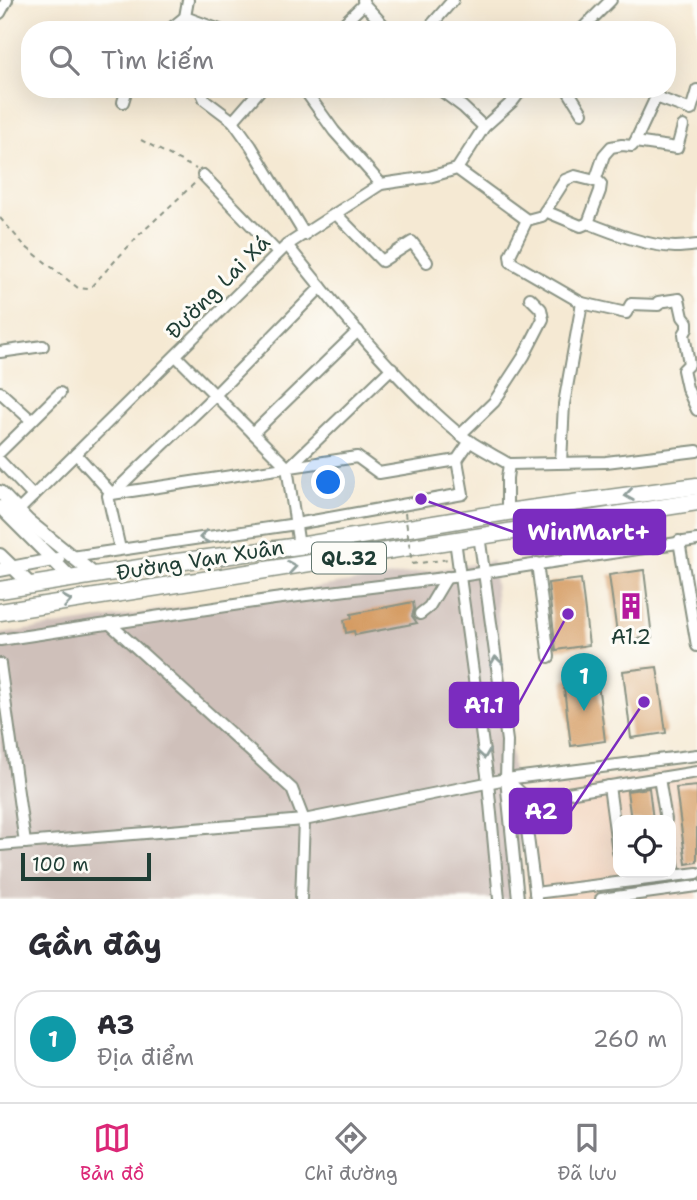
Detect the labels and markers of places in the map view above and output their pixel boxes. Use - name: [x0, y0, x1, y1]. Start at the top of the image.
- callout: WinMart+: [514, 510, 665, 554]
- building icon: A1.2: [616, 591, 646, 621]
- place label: A1.2: [611, 623, 651, 651]
- pin: 1: [561, 653, 607, 711]
- callout: A1.1: [450, 683, 518, 727]
- callout: A2: [510, 789, 571, 833]

